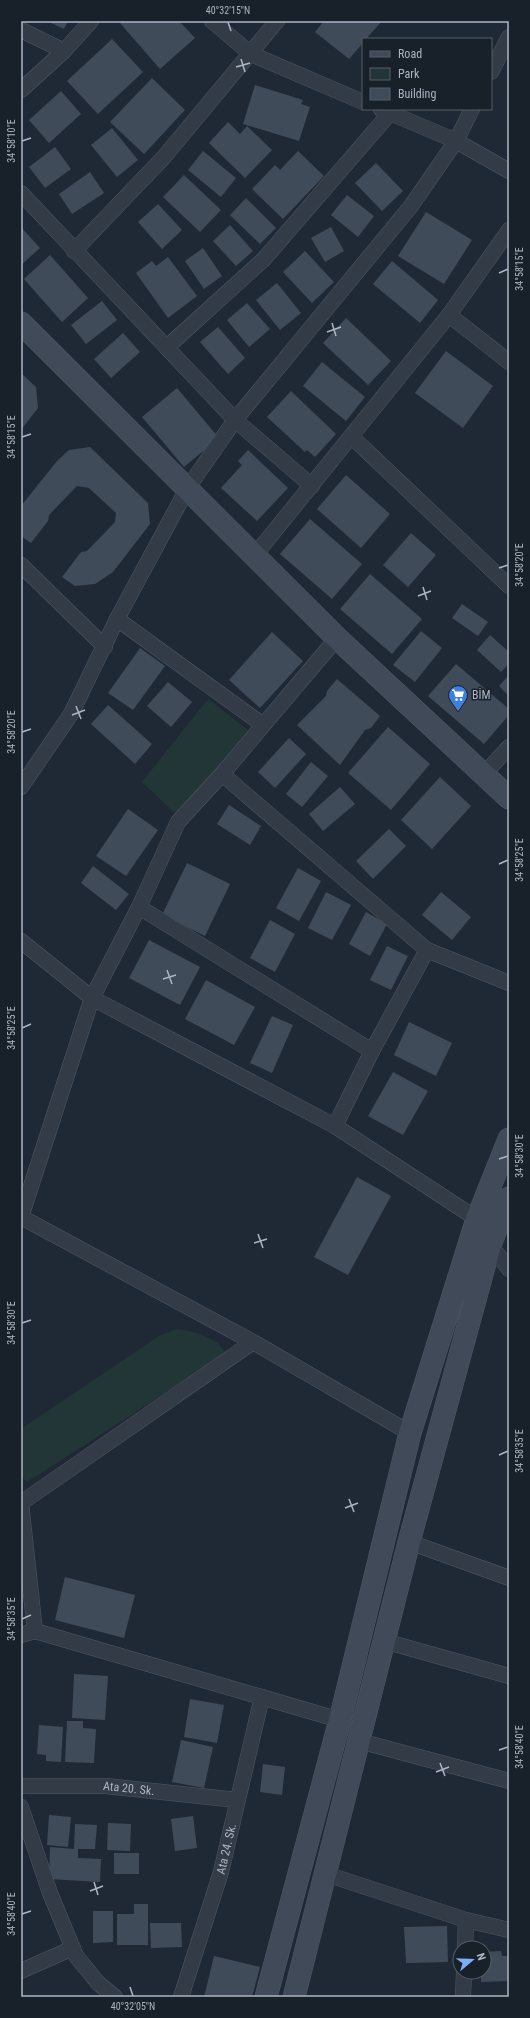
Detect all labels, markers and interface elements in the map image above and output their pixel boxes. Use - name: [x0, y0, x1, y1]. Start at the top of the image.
- text: 40°32'15"N: [206, 5, 250, 16]
- legend: [362, 38, 492, 110]
- text: Road: [398, 47, 422, 61]
- text: Park: [398, 67, 420, 81]
- text: Building: [398, 87, 436, 101]
- text: 34°58'10"E: [6, 119, 17, 163]
- text: 34°58'15"E: [514, 247, 525, 291]
- text: 34°58'15"E: [6, 415, 17, 459]
- text: 34°58'20"E: [514, 543, 525, 587]
- supermarket icon: BİM: [447, 684, 469, 712]
- place label: BİM: [472, 687, 491, 702]
- text: 34°58'20"E: [6, 710, 17, 754]
- text: 34°58'25"E: [514, 838, 525, 882]
- text: 34°58'25"E: [6, 1006, 17, 1050]
- text: 34°58'30"E: [514, 1134, 525, 1178]
- text: 34°58'30"E: [6, 1301, 17, 1345]
- text: 34°58'35"E: [514, 1429, 525, 1473]
- text: 34°58'35"E: [6, 1597, 17, 1641]
- text: 34°58'40"E: [514, 1725, 525, 1769]
- street label: Ata 20. Sk.: [102, 1779, 155, 1798]
- street label: Ata 24. Sk.: [214, 1822, 239, 1876]
- text: 34°58'40"E: [6, 1892, 17, 1936]
- north arrow: [452, 1940, 492, 1980]
- text: N: [474, 1952, 488, 1962]
- text: 40°32'05"N: [111, 2001, 155, 2012]

